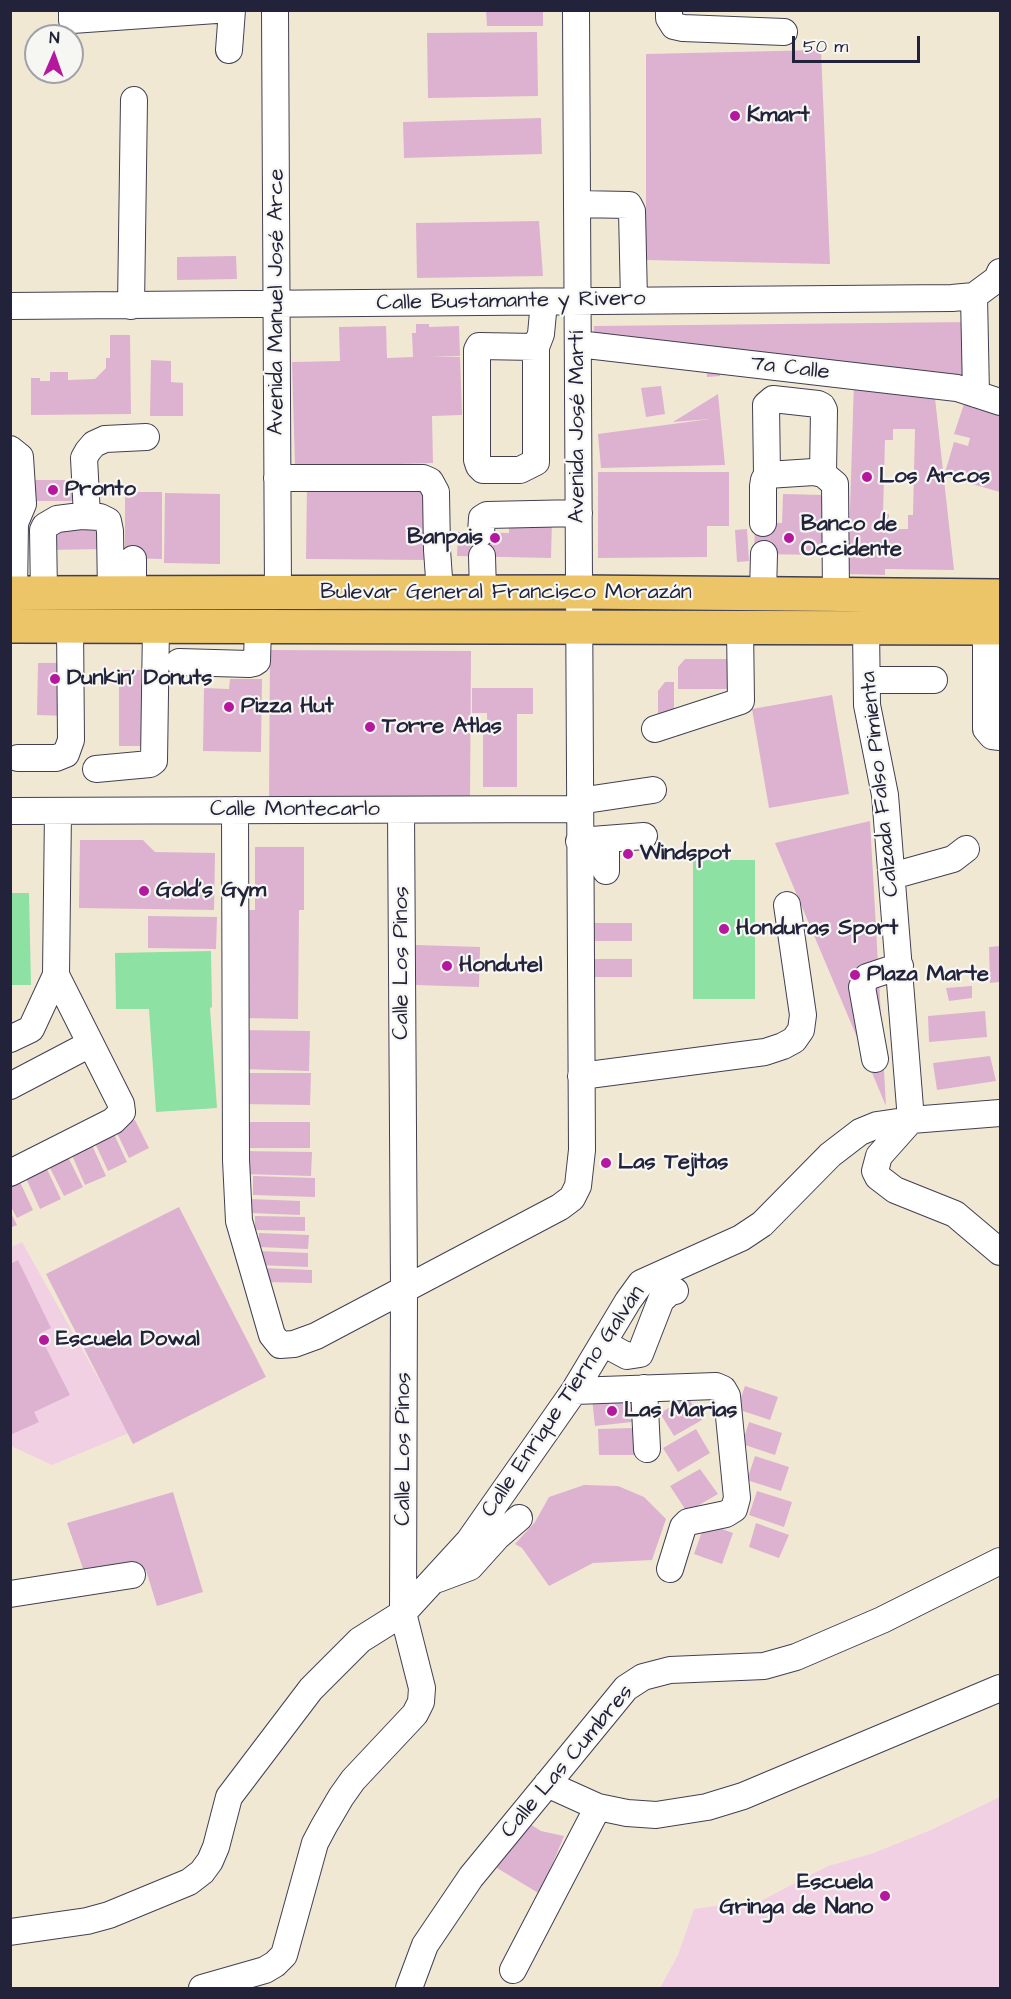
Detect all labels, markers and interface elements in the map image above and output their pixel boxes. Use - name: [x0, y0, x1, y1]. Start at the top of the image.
- north arrow: [24, 24, 84, 84]
- scale bar: [795, 24, 922, 62]
- text: N: [49, 27, 60, 49]
- text: 50 m: [803, 34, 848, 59]
- place label: Kmart: [747, 103, 810, 129]
- marker: Kmart: [728, 109, 742, 123]
- street label: Avenida Manuel José Arce: [264, 169, 290, 435]
- street label: Calle Bustamante y Rivero: [376, 286, 646, 318]
- street label: Avenida José Martí: [565, 331, 591, 523]
- street label: 7a Calle: [749, 351, 831, 387]
- place label: Los Arcos: [879, 464, 990, 490]
- marker: Los Arcos: [860, 470, 874, 484]
- place label: Pronto: [65, 477, 136, 503]
- marker: Pronto: [46, 483, 60, 497]
- place label: Banco de Occidente: [801, 512, 902, 564]
- place label: Banpais: [407, 525, 483, 551]
- marker: Banpais: [488, 531, 502, 545]
- marker: Banco de Occidente: [782, 531, 796, 545]
- street label: Bulevar General Francisco Morazán: [320, 580, 692, 606]
- place label: Dunkin' Donuts: [67, 666, 212, 692]
- street label: Calzada Falso Pimienta: [856, 670, 906, 898]
- marker: Dunkin' Donuts: [48, 672, 62, 686]
- place label: Pizza Hut: [241, 694, 334, 720]
- marker: Pizza Hut: [222, 700, 236, 714]
- place label: Torre Atlas: [382, 714, 502, 740]
- marker: Torre Atlas: [363, 720, 377, 734]
- street label: Calle Montecarlo: [210, 797, 380, 823]
- place label: Windspot: [640, 841, 731, 867]
- marker: Windspot: [621, 847, 635, 861]
- place label: Gold's Gym: [156, 878, 266, 904]
- marker: Gold's Gym: [137, 884, 151, 898]
- street label: Calle Los Pinos: [389, 886, 415, 1040]
- place label: Honduras Sport: [736, 916, 898, 942]
- marker: Honduras Sport: [717, 922, 731, 936]
- place label: Hondutel: [459, 953, 542, 979]
- marker: Hondutel: [440, 959, 454, 973]
- place label: Plaza Marte: [867, 962, 989, 988]
- marker: Plaza Marte: [848, 968, 862, 982]
- place label: Las Tejitas: [618, 1150, 728, 1176]
- marker: Las Tejitas: [599, 1156, 613, 1170]
- street label: Calle Enrique Tierno Galván: [476, 1281, 652, 1523]
- place label: Escuela Dowal: [56, 1327, 200, 1353]
- marker: Escuela Dowal: [37, 1333, 51, 1347]
- street label: Calle Los Pinos: [391, 1372, 417, 1526]
- place label: Las Marias: [624, 1398, 737, 1424]
- marker: Las Marias: [605, 1404, 619, 1418]
- street label: Calle Las Cumbres: [496, 1680, 640, 1844]
- place label: Escuela Gringa de Nano: [720, 1870, 873, 1922]
- marker: Escuela Gringa de Nano: [878, 1889, 892, 1903]

